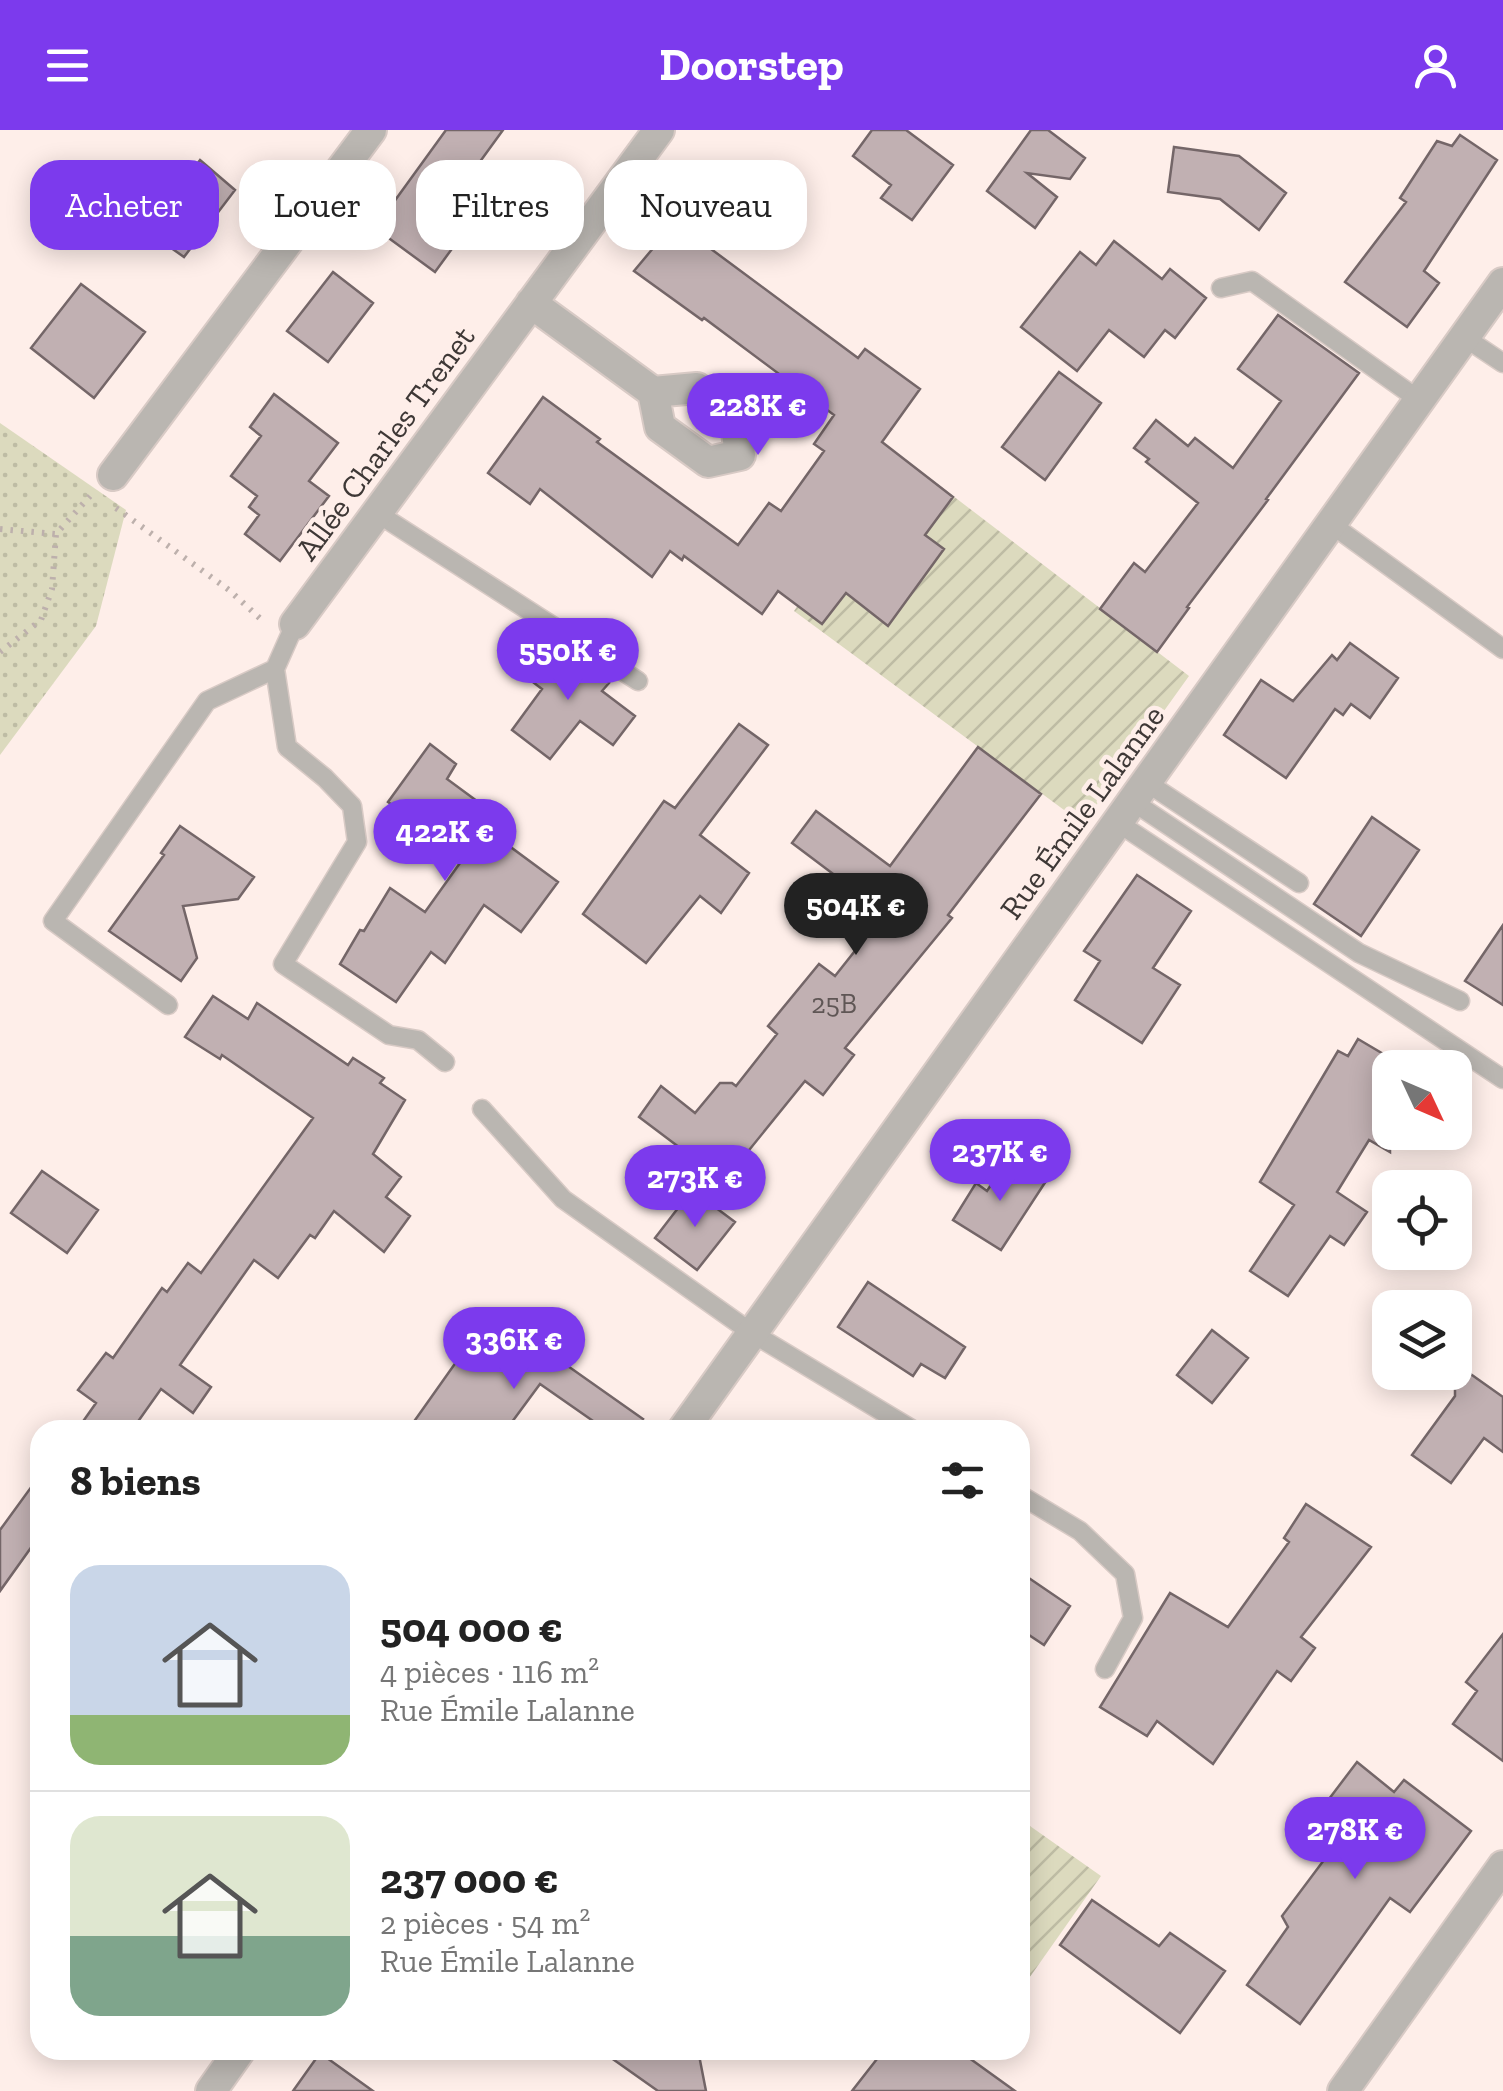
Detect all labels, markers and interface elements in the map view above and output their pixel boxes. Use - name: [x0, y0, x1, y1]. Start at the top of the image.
- icon: menu: [40, 38, 95, 93]
- text: Doorstep: [659, 38, 844, 92]
- icon: person: [1408, 38, 1463, 93]
- chip: Acheter: [30, 160, 219, 250]
- chip: Louer: [239, 160, 396, 250]
- chip: Filtres: [416, 160, 584, 250]
- chip: Nouveau: [604, 160, 807, 250]
- street label: Allée Charles Trenet: [287, 319, 483, 567]
- pin: 228K €: [677, 373, 839, 458]
- text: 228K €: [709, 386, 807, 424]
- pin: 550K €: [487, 618, 649, 703]
- text: 550K €: [519, 631, 617, 669]
- street label: Rue Émile Lalanne: [992, 698, 1172, 926]
- pin: 422K €: [364, 799, 526, 884]
- text: 422K €: [395, 812, 495, 850]
- pin: 504K €: [775, 873, 937, 958]
- text: 504K €: [806, 886, 906, 924]
- house number: 25B: [811, 987, 857, 1020]
- north arrow: [1372, 1050, 1472, 1150]
- map controls: [1372, 1050, 1472, 1390]
- pin: 237K €: [919, 1119, 1081, 1204]
- text: 237K €: [952, 1132, 1048, 1170]
- pin: 273K €: [614, 1145, 776, 1230]
- text: 273K €: [647, 1158, 743, 1196]
- button: locate: [1372, 1170, 1472, 1270]
- button: layers: [1372, 1290, 1472, 1390]
- pin: 336K €: [433, 1307, 595, 1392]
- text: 336K €: [465, 1320, 563, 1358]
- icon: filters: [935, 1453, 990, 1508]
- text: 8 biens: [70, 1455, 201, 1506]
- text: 504 000 €: [380, 1602, 563, 1653]
- icon: home: [150, 1605, 270, 1725]
- text: 4 pièces · 116 m²: [380, 1653, 599, 1691]
- text: Rue Émile Lalanne: [380, 1691, 635, 1729]
- pin: 278K €: [1274, 1797, 1436, 1882]
- text: 278K €: [1307, 1810, 1403, 1848]
- text: 237 000 €: [380, 1853, 559, 1904]
- icon: home: [150, 1856, 270, 1976]
- text: 2 pièces · 54 m²: [380, 1904, 590, 1942]
- text: Rue Émile Lalanne: [380, 1942, 635, 1980]

